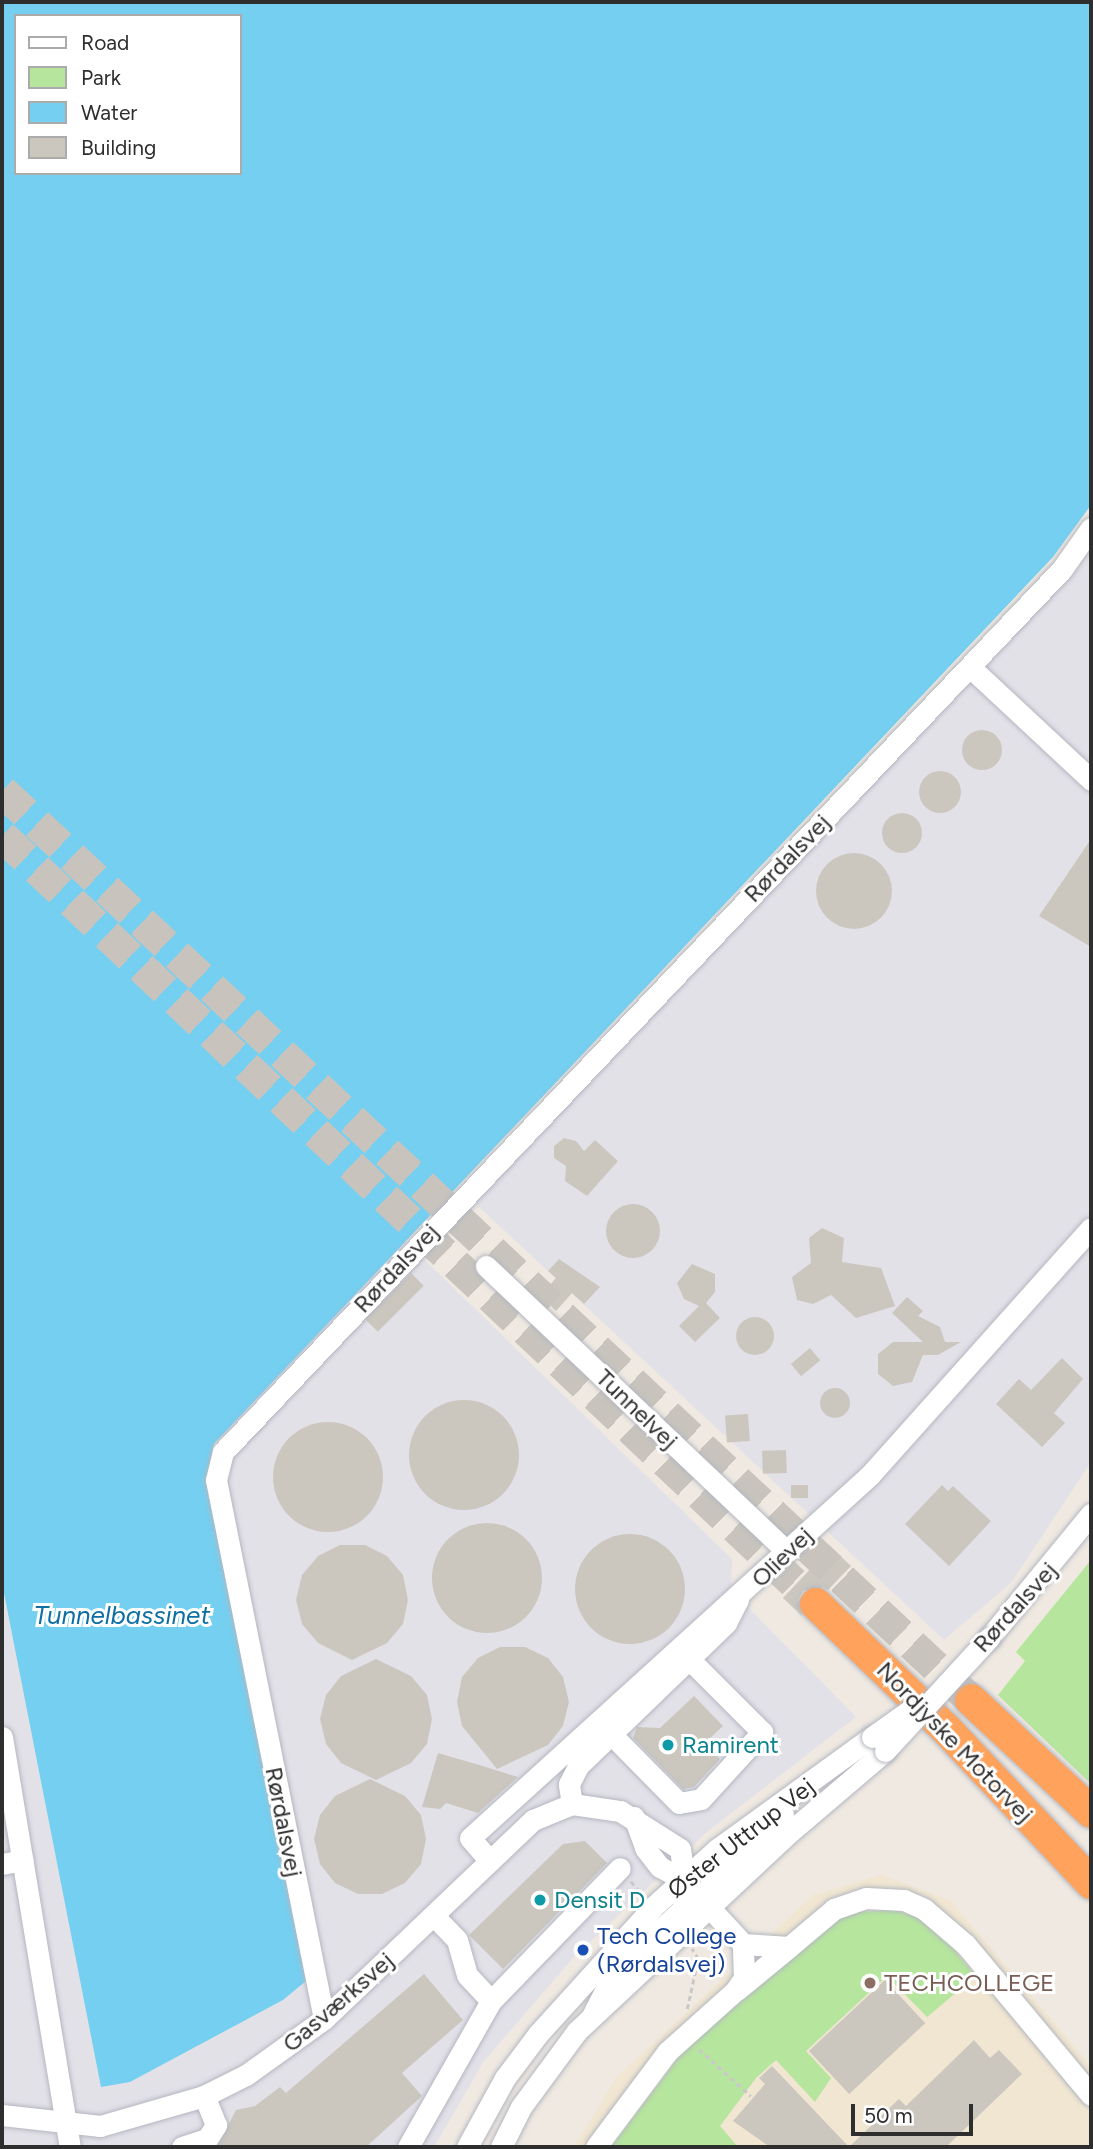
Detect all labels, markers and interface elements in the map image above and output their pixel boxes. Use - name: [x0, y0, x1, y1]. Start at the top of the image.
- legend: [14, 14, 242, 175]
- text: Road: [81, 30, 129, 55]
- text: Park: [81, 65, 121, 90]
- text: Water: [81, 100, 137, 125]
- text: Building: [81, 135, 156, 160]
- street label: Rørdalsvej: [738, 808, 836, 908]
- street label: Rørdalsvej: [347, 1217, 445, 1319]
- street label: Tunnelvej: [590, 1363, 684, 1455]
- street label: Olievej: [745, 1521, 819, 1593]
- street label: Rørdalsvej: [967, 1556, 1063, 1658]
- water label: Tunnelbassinet: [34, 1600, 210, 1632]
- street label: Nordjyske Motorvej: [871, 1656, 1039, 1828]
- place label: Ramirent: [682, 1731, 779, 1759]
- marker: Ramirent: [660, 1737, 676, 1753]
- street label: Rørdalsvej: [259, 1764, 309, 1880]
- street label: Øster Uttrup Vej: [662, 1772, 820, 1904]
- place label: Densit D: [554, 1886, 645, 1914]
- marker: Densit D: [532, 1892, 548, 1908]
- place label: Tech College (Rørdalsvej): [597, 1922, 736, 1978]
- marker: Tech College (Rørdalsvej): [575, 1942, 591, 1958]
- street label: Gasværksvej: [277, 1946, 399, 2058]
- place label: TECHCOLLEGE: [884, 1969, 1054, 1997]
- marker: TECHCOLLEGE: [862, 1975, 878, 1991]
- scale bar: [855, 2090, 978, 2134]
- text: 50 m: [864, 2103, 913, 2128]

